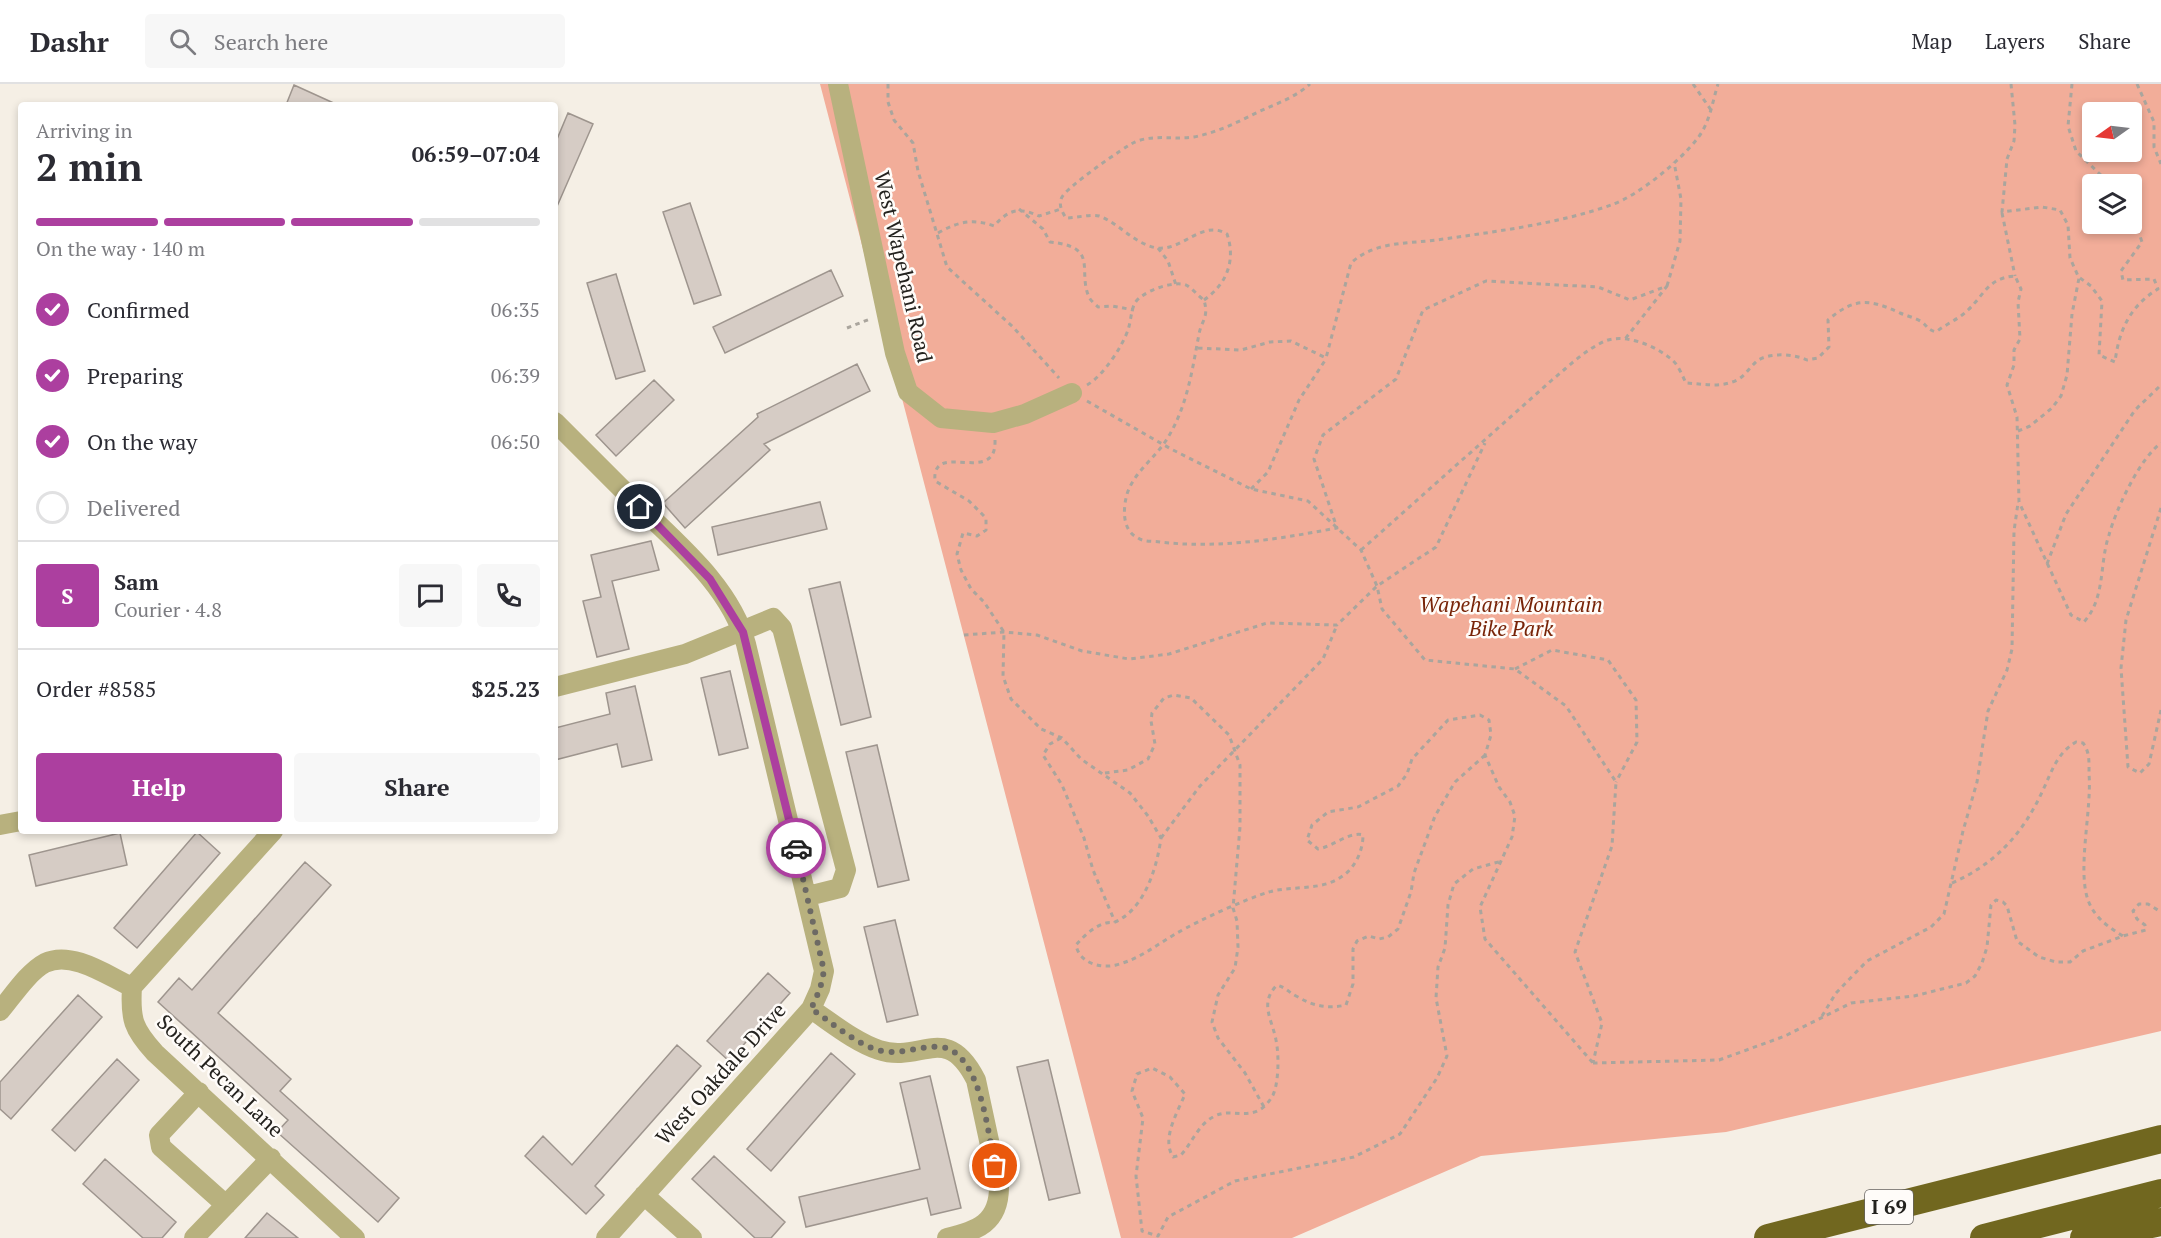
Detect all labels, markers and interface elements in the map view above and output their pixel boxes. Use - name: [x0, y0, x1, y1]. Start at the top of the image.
- search box: [145, 14, 565, 68]
- text: Dashr: [30, 23, 109, 60]
- icon: search: [166, 25, 199, 58]
- text: Search here: [214, 27, 328, 56]
- text: Map: [1911, 27, 1952, 55]
- text: Layers: [1985, 27, 2045, 55]
- text: Share: [2078, 27, 2131, 55]
- north arrow: [2082, 102, 2142, 162]
- map controls: [2082, 102, 2142, 234]
- text: Arriving in: [36, 117, 132, 144]
- text: 06:59–07:04: [412, 139, 540, 168]
- text: 2 min: [36, 140, 143, 192]
- street label: West Wapehani Road: [868, 168, 940, 366]
- button: layers: [2082, 174, 2142, 234]
- text: On the way · 140 m: [36, 235, 205, 262]
- icon: check: [36, 293, 69, 326]
- text: Confirmed: [87, 295, 190, 324]
- text: 06:35: [491, 296, 540, 323]
- icon: check: [36, 359, 69, 392]
- text: Preparing: [87, 361, 183, 390]
- text: 06:39: [491, 362, 540, 389]
- icon: check: [36, 425, 69, 458]
- text: On the way: [87, 427, 197, 456]
- text: 06:50: [491, 428, 540, 455]
- pin: [614, 481, 665, 532]
- icon: home: [623, 490, 656, 523]
- text: Delivered: [87, 493, 180, 522]
- button: chat: [399, 564, 462, 627]
- button: phone: [477, 564, 540, 627]
- text: Sam: [114, 567, 159, 596]
- text: S: [61, 581, 74, 610]
- park label: Wapehani Mountain Bike Park: [1419, 590, 1603, 642]
- text: Courier · 4.8: [114, 596, 222, 623]
- text: Order #8585: [36, 674, 156, 703]
- text: $25.23: [471, 674, 540, 703]
- button: Help: [36, 753, 282, 822]
- button: Share: [294, 753, 540, 822]
- courier: [766, 818, 826, 878]
- icon: car: [780, 832, 813, 865]
- street label: West Oakdale Drive: [649, 996, 792, 1150]
- street label: South Pecan Lane: [151, 1008, 290, 1143]
- pin: [969, 1140, 1020, 1191]
- icon: bag: [978, 1149, 1011, 1182]
- road number: I 69: [1865, 1190, 1913, 1224]

